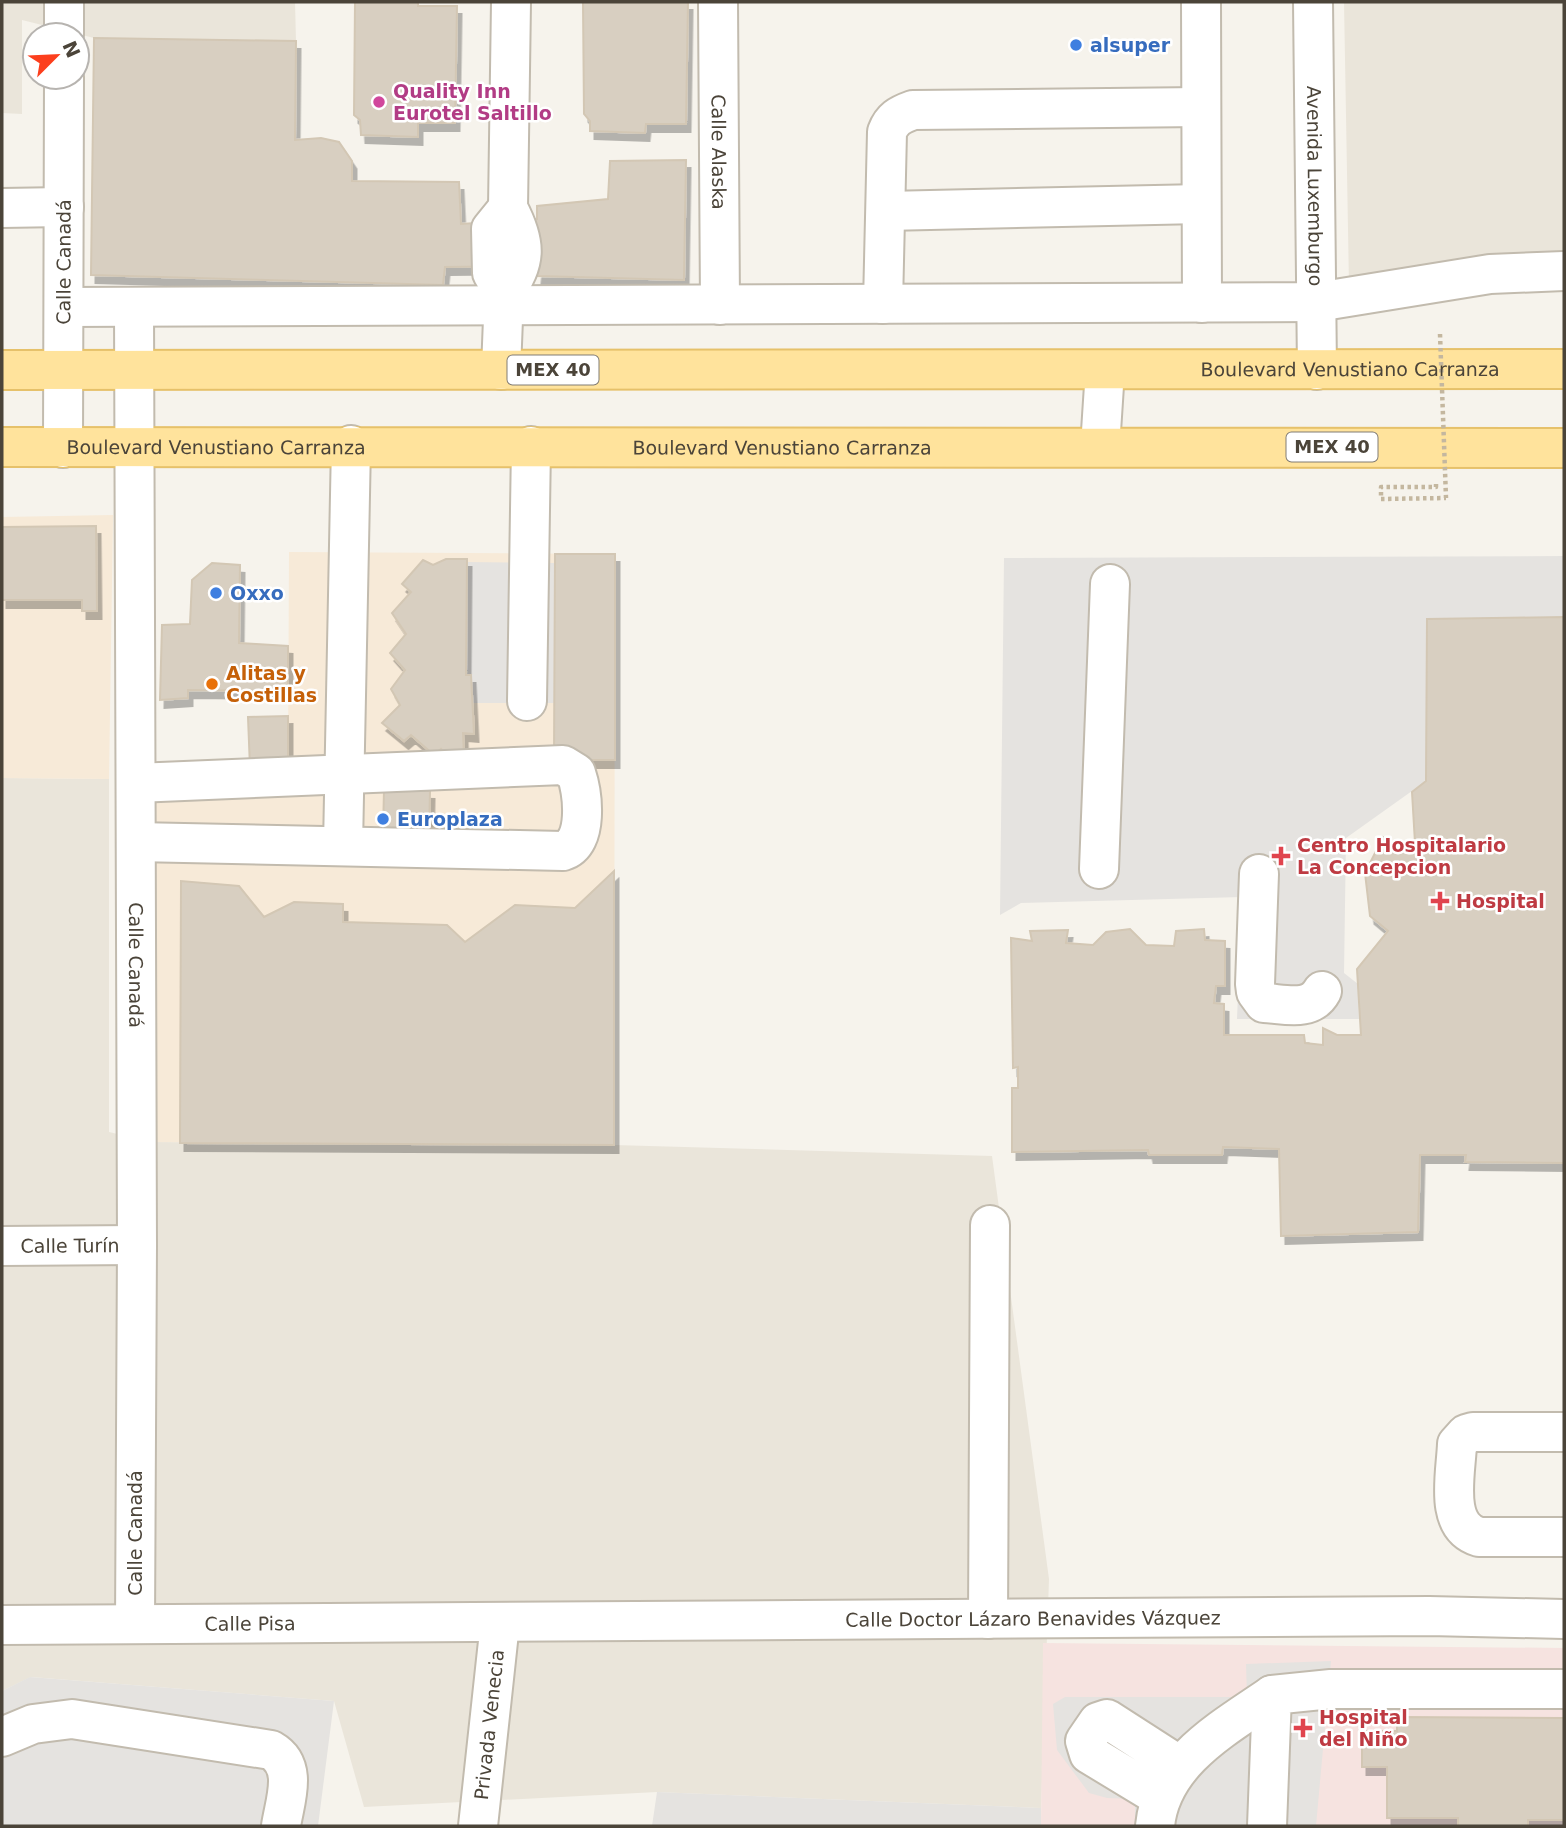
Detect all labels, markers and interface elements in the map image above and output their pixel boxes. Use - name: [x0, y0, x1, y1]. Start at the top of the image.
- north arrow: [21, 21, 91, 91]
- place label: alsuper: [1090, 34, 1171, 56]
- text: N: [58, 37, 85, 61]
- marker: alsuper: [1068, 37, 1084, 53]
- place label: Quality Inn Eurotel Saltillo: [393, 80, 552, 124]
- street label: Avenida Luxemburgo: [1303, 86, 1327, 286]
- marker: Quality Inn Eurotel Saltillo: [371, 94, 387, 110]
- street label: Calle Alaska: [708, 94, 730, 210]
- street label: Calle Canadá: [52, 199, 75, 325]
- road number: MEX 40: [508, 356, 598, 384]
- street label: Boulevard Venustiano Carranza: [1200, 358, 1500, 380]
- road number: MEX 40: [1286, 432, 1378, 462]
- street label: Boulevard Venustiano Carranza: [66, 436, 366, 458]
- street label: Boulevard Venustiano Carranza: [632, 436, 932, 459]
- place label: Oxxo: [230, 582, 284, 604]
- marker: Oxxo: [208, 585, 224, 601]
- place label: Alitas y Costillas: [226, 662, 317, 706]
- marker: Alitas y Costillas: [204, 676, 220, 692]
- place label: Europlaza: [397, 808, 503, 830]
- marker: Europlaza: [375, 811, 391, 827]
- place label: Centro Hospitalario La Concepcion: [1297, 834, 1506, 878]
- marker: Centro Hospitalario La Concepcion: [1271, 846, 1291, 866]
- place label: Hospital: [1456, 890, 1545, 912]
- marker: Hospital: [1430, 891, 1450, 911]
- street label: Calle Canadá: [125, 902, 147, 1028]
- street label: Calle Turín: [20, 1234, 120, 1257]
- street label: Calle Canadá: [124, 1470, 146, 1596]
- street label: Calle Doctor Lázaro Benavides Vázquez: [845, 1606, 1221, 1631]
- street label: Calle Pisa: [204, 1612, 296, 1635]
- street label: Privada Venecia: [470, 1648, 508, 1801]
- place label: Hospital del Niño: [1319, 1706, 1408, 1750]
- marker: Hospital del Niño: [1293, 1718, 1313, 1738]

